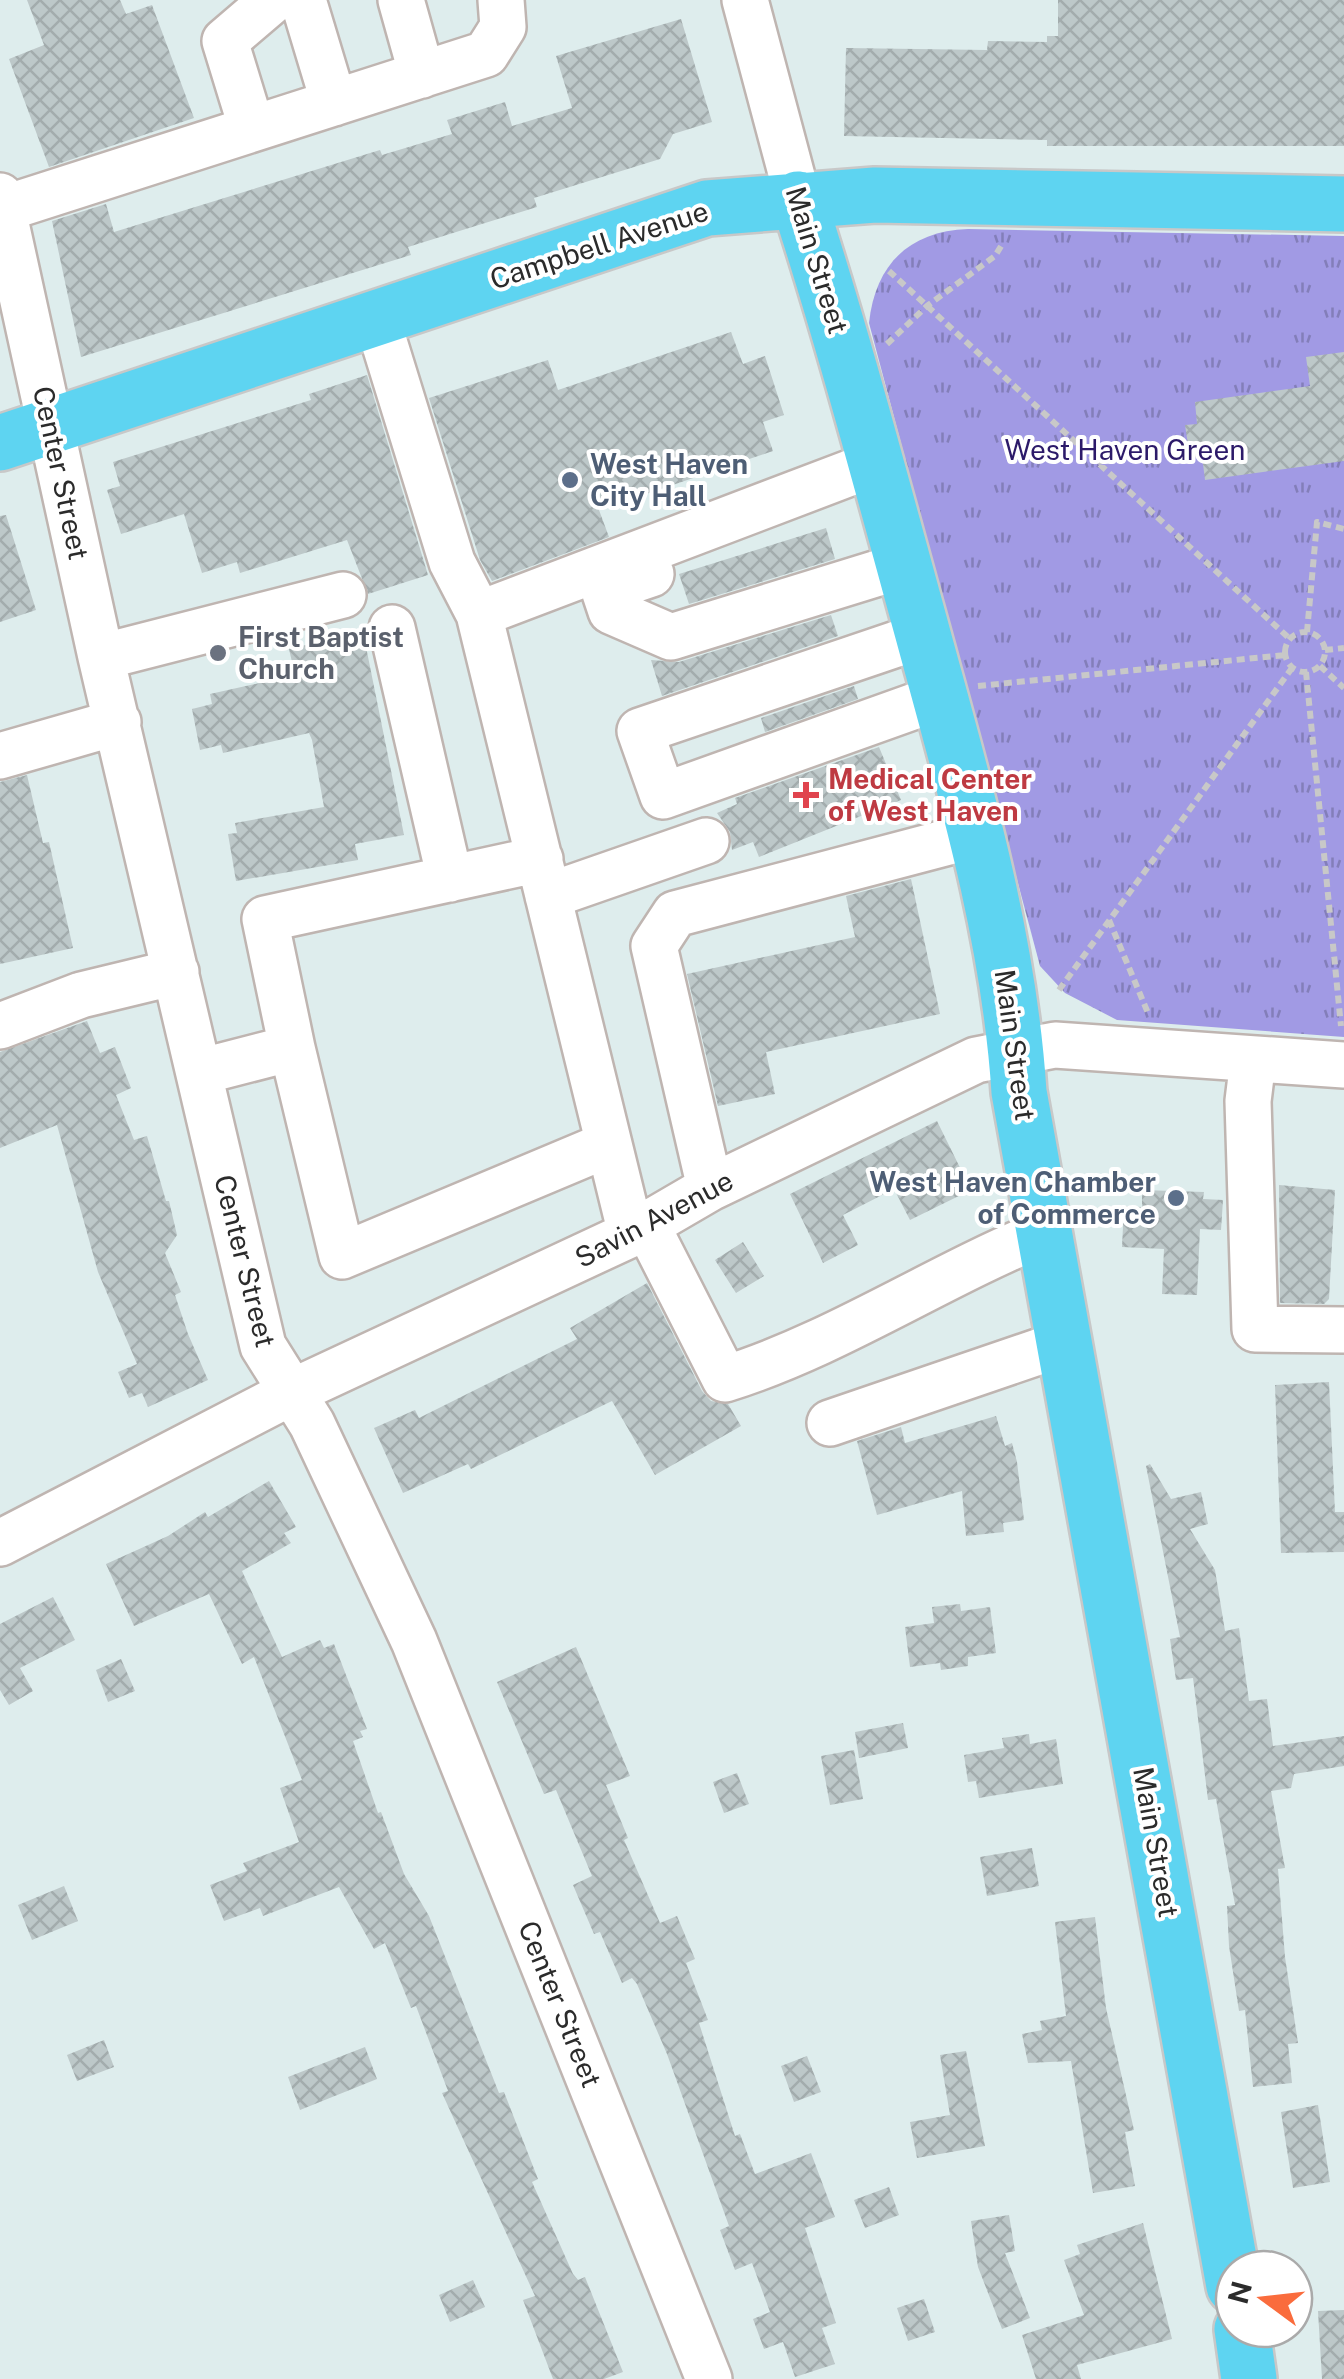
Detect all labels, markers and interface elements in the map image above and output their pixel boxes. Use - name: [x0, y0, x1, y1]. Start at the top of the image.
- street label: Main Street: [779, 182, 855, 337]
- street label: Campbell Avenue: [486, 194, 712, 295]
- street label: Center Street: [27, 383, 96, 563]
- park label: West Haven Green: [1005, 433, 1245, 466]
- place label: West Haven City Hall: [590, 447, 748, 512]
- marker: West Haven City Hall: [559, 469, 581, 491]
- place label: First Baptist Church: [238, 620, 404, 685]
- marker: First Baptist Church: [207, 642, 229, 664]
- place label: Medical Center of West Haven: [828, 762, 1032, 827]
- marker: Medical Center of West Haven: [793, 782, 819, 808]
- street label: Main Street: [989, 967, 1042, 1123]
- street label: Savin Avenue: [569, 1163, 738, 1274]
- place label: West Haven Chamber of Commerce: [869, 1165, 1156, 1230]
- street label: Center Street: [208, 1171, 283, 1351]
- marker: West Haven Chamber of Commerce: [1165, 1187, 1187, 1209]
- street label: Main Street: [1127, 1764, 1186, 1920]
- street label: Center Street: [512, 1916, 609, 2092]
- north arrow: [1214, 2249, 1314, 2349]
- text: N: [1221, 2278, 1258, 2307]

